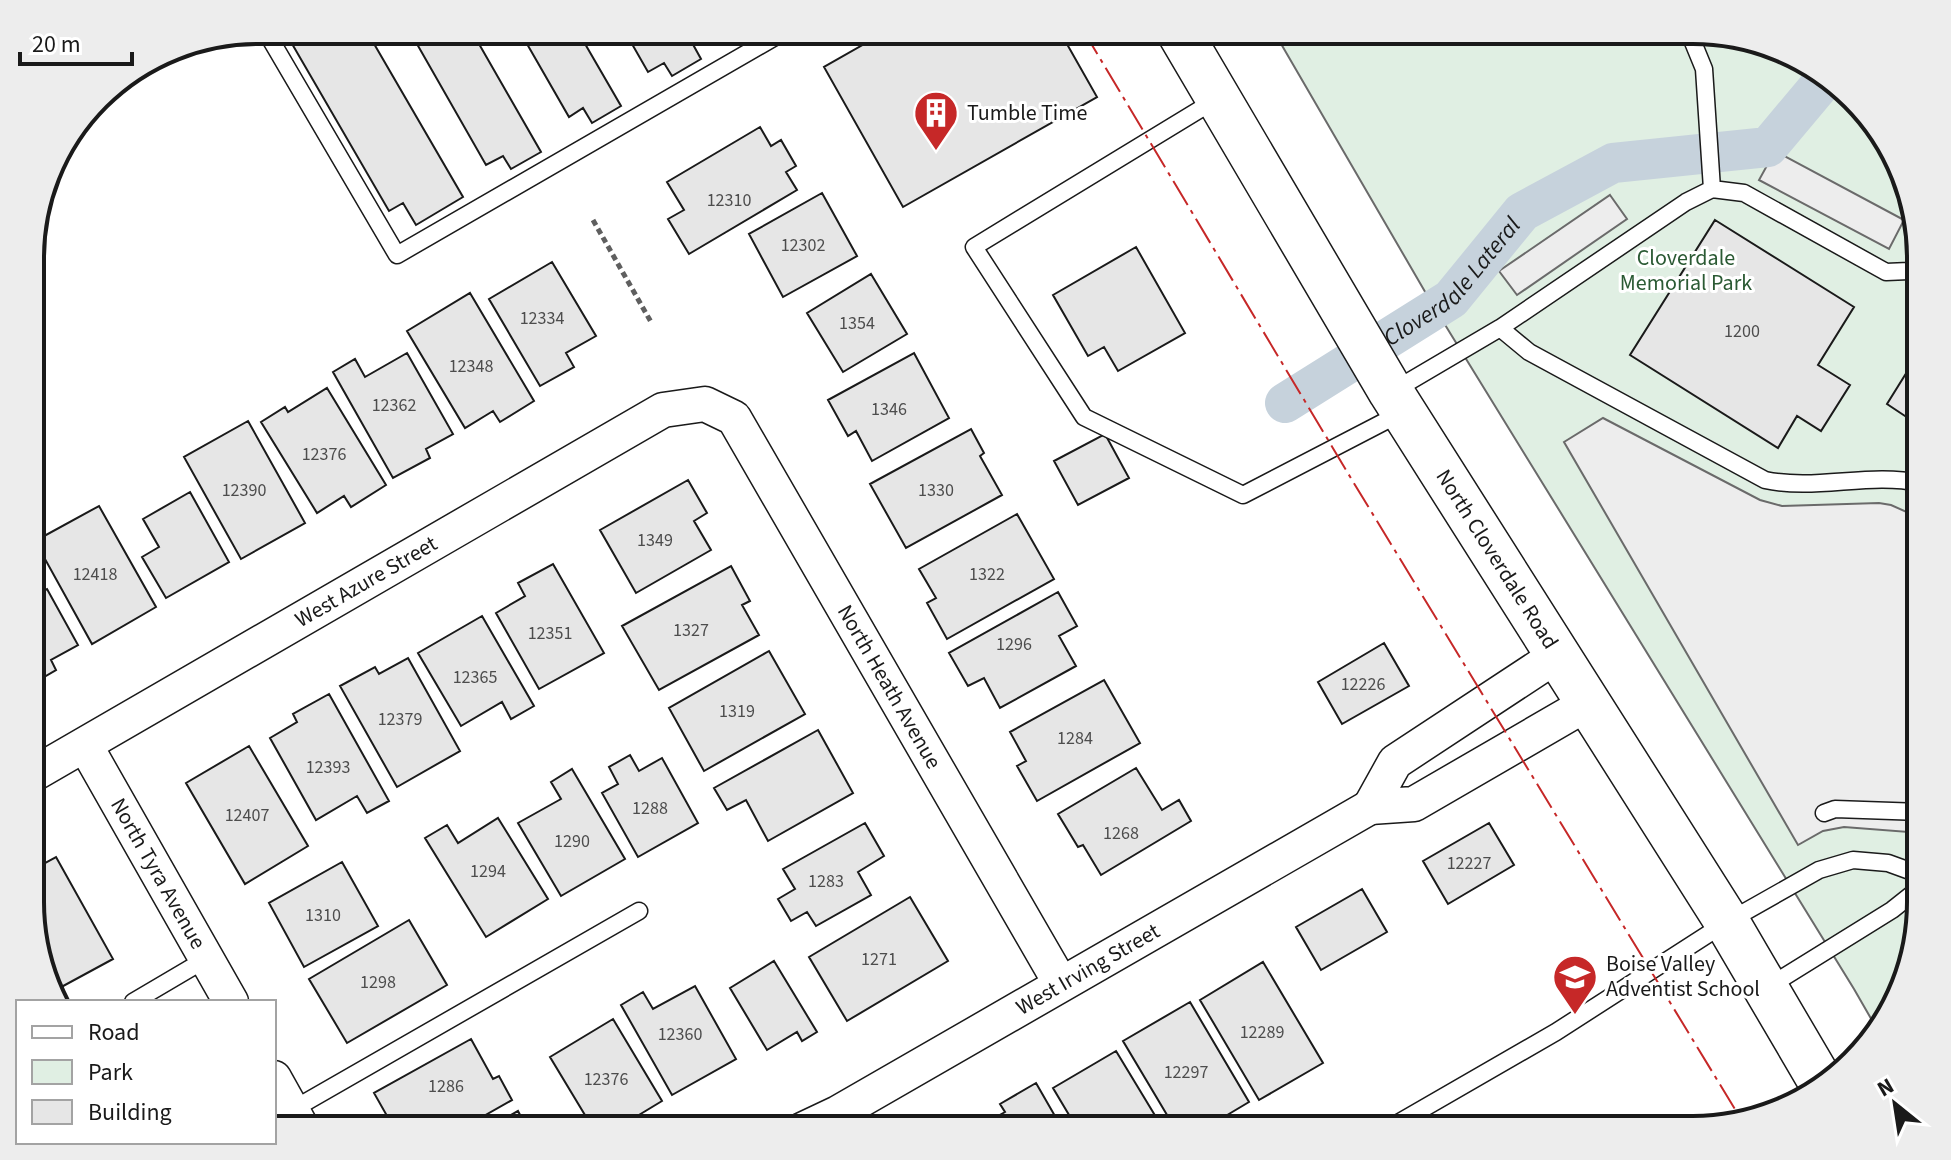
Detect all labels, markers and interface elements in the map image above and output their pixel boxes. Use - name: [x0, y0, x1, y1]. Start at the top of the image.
- scale bar: [20, 16, 132, 66]
- text: 20 m: [32, 27, 81, 62]
- building icon: Tumble Time: [912, 89, 960, 152]
- place label: Tumble Time: [967, 97, 1088, 129]
- house number: 12310: [707, 188, 751, 213]
- water label: Cloverdale Lateral: [1376, 209, 1529, 355]
- house number: 12302: [781, 233, 825, 258]
- park label: Cloverdale Memorial Park: [1620, 242, 1752, 299]
- house number: 12334: [520, 306, 564, 331]
- house number: 1354: [839, 311, 875, 336]
- house number: 1200: [1724, 319, 1760, 344]
- house number: 12348: [449, 354, 493, 379]
- house number: 12362: [372, 393, 416, 418]
- house number: 1346: [871, 397, 907, 422]
- house number: 12376: [302, 442, 346, 467]
- street label: North Cloverdale Road: [1428, 463, 1566, 655]
- house number: 12390: [222, 478, 266, 503]
- house number: 1330: [918, 478, 954, 503]
- street label: West Azure Street: [289, 528, 444, 636]
- house number: 1349: [637, 528, 673, 553]
- house number: 12418: [73, 562, 117, 587]
- house number: 1322: [969, 562, 1005, 587]
- street label: North Heath Avenue: [829, 599, 949, 775]
- house number: 1327: [673, 618, 709, 643]
- house number: 12351: [528, 621, 572, 646]
- house number: 1296: [996, 632, 1032, 657]
- house number: 12365: [453, 665, 497, 690]
- house number: 12226: [1341, 672, 1385, 697]
- house number: 1319: [719, 699, 755, 724]
- house number: 12379: [378, 707, 422, 732]
- house number: 1284: [1057, 726, 1093, 751]
- house number: 12393: [306, 755, 350, 780]
- street label: North Tyra Avenue: [102, 792, 214, 955]
- house number: 1288: [632, 796, 668, 821]
- house number: 12407: [225, 803, 269, 828]
- house number: 1268: [1103, 821, 1139, 846]
- house number: 1290: [554, 829, 590, 854]
- house number: 12227: [1447, 851, 1491, 876]
- house number: 1294: [470, 859, 506, 884]
- house number: 1283: [808, 869, 844, 894]
- house number: 1310: [305, 903, 341, 928]
- street label: West Irving Street: [1010, 915, 1166, 1023]
- house number: 1271: [861, 947, 897, 972]
- place label: Boise Valley Adventist School: [1606, 948, 1760, 1005]
- school or university icon: Boise Valley Adventist School: [1551, 953, 1599, 1016]
- house number: 1298: [360, 970, 396, 995]
- legend: [16, 1000, 276, 1144]
- text: Road: [88, 1015, 140, 1050]
- house number: 12289: [1240, 1020, 1284, 1045]
- house number: 12360: [658, 1022, 702, 1047]
- text: Park: [88, 1055, 133, 1090]
- house number: 12297: [1164, 1060, 1208, 1085]
- north arrow: [1855, 1064, 1935, 1144]
- house number: 12376: [584, 1067, 628, 1092]
- text: N: [1871, 1070, 1900, 1105]
- house number: 1286: [428, 1074, 464, 1099]
- text: Building: [88, 1095, 172, 1130]

